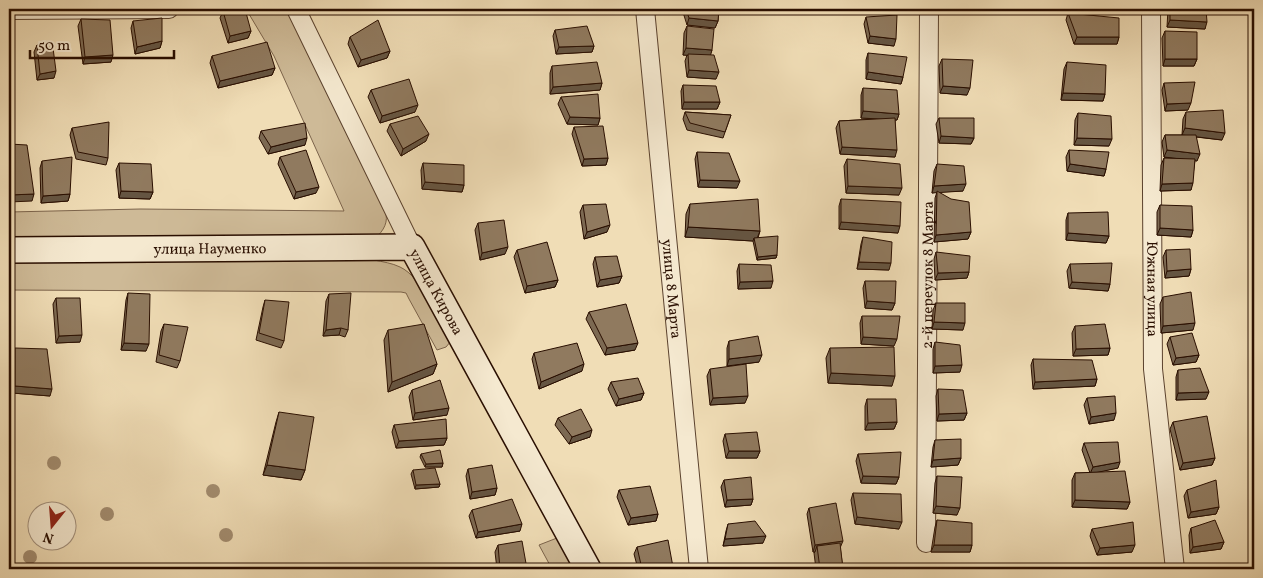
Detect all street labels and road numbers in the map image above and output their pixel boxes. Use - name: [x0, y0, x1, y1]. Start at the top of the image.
- street label: 2-й переулок 8 Марта: [918, 201, 940, 349]
- street label: улица 8 Марта: [655, 238, 686, 340]
- street label: улица Науменко: [153, 239, 267, 261]
- street label: Южная улица: [1140, 241, 1162, 337]
- street label: улица Кирова: [403, 245, 467, 340]

